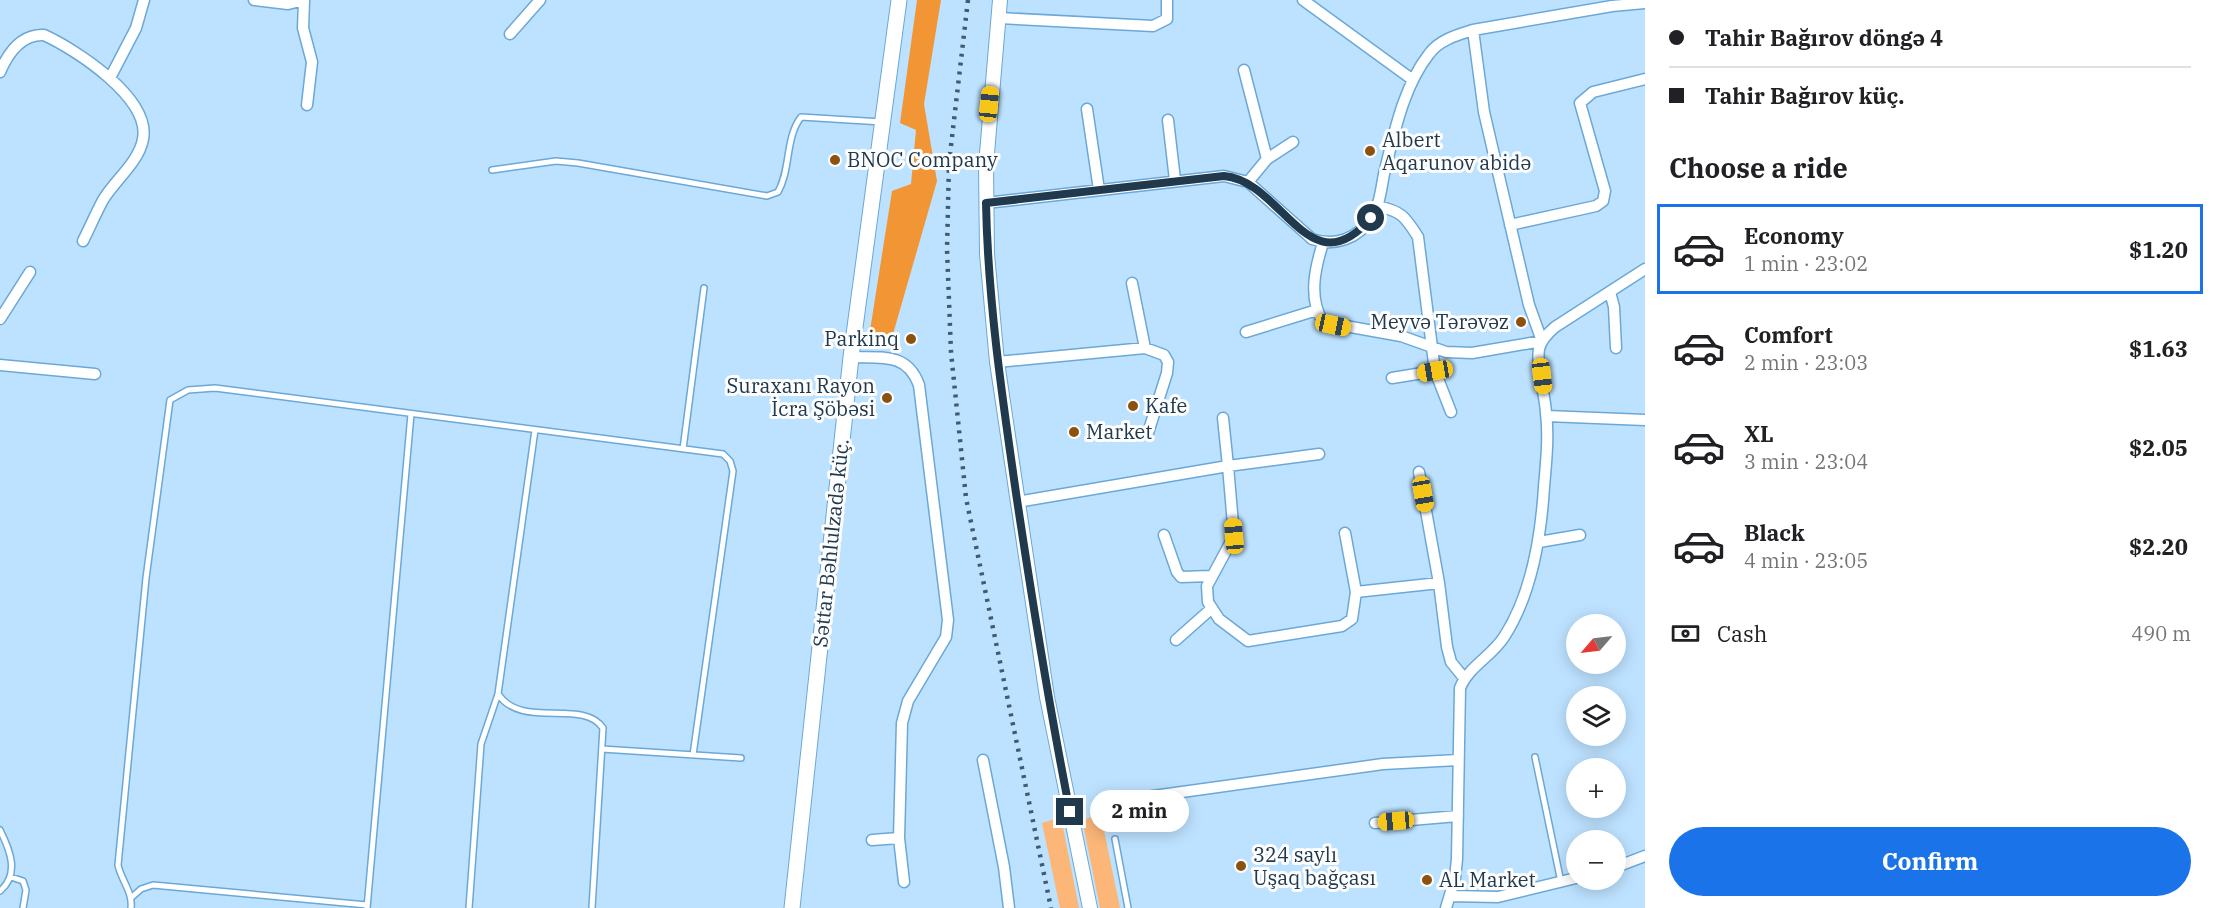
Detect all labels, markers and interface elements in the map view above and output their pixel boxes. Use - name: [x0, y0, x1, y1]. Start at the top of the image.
- text: Tahir Bağırov döngə 4: [1705, 23, 1943, 52]
- text: Tahir Bağırov küç.: [1705, 81, 1905, 110]
- car: [978, 85, 1000, 123]
- place label: Albert Aqarunov abidə: [1382, 126, 1531, 176]
- marker: Albert Aqarunov abidə: [1363, 144, 1377, 158]
- place label: BNOC Company: [847, 146, 998, 173]
- text: Choose a ride: [1669, 150, 1848, 185]
- marker: BNOC Company: [828, 153, 842, 167]
- route start: [1357, 204, 1384, 231]
- text: Economy: [1744, 221, 1844, 250]
- icon: car: [1672, 222, 1726, 276]
- text: $1.20: [2129, 235, 2188, 264]
- text: 1 min · 23:02: [1744, 250, 1868, 277]
- place label: Meyvə Tərəvəz: [1371, 308, 1509, 335]
- car: [1314, 312, 1352, 338]
- marker: Meyvə Tərəvəz: [1514, 315, 1528, 329]
- text: Comfort: [1744, 320, 1833, 349]
- icon: car: [1672, 321, 1726, 375]
- place label: Parkinq: [824, 325, 899, 352]
- marker: Parkinq: [904, 332, 918, 346]
- text: $1.63: [2129, 334, 2188, 363]
- text: 2 min · 23:03: [1744, 349, 1868, 376]
- car: [1531, 357, 1553, 395]
- car: [1416, 359, 1454, 383]
- place label: Suraxanı Rayon İcra Şöbəsi: [727, 372, 875, 422]
- marker: Suraxanı Rayon İcra Şöbəsi: [880, 391, 894, 405]
- place label: Kafe: [1145, 392, 1187, 419]
- marker: Kafe: [1126, 399, 1140, 413]
- place label: Market: [1086, 418, 1152, 445]
- text: XL: [1744, 419, 1774, 448]
- icon: car: [1672, 420, 1726, 474]
- marker: Market: [1067, 425, 1081, 439]
- text: $2.05: [2129, 433, 2188, 462]
- street label: Səttar Bəhlulzadə küç.: [806, 437, 855, 649]
- text: 3 min · 23:04: [1744, 448, 1868, 475]
- car: [1411, 475, 1435, 513]
- car: [1223, 517, 1245, 555]
- text: Black: [1744, 518, 1805, 547]
- icon: car: [1672, 519, 1726, 573]
- text: $2.20: [2129, 532, 2188, 561]
- text: 4 min · 23:05: [1744, 547, 1868, 574]
- north arrow: [1566, 614, 1626, 674]
- map controls: [1566, 614, 1626, 890]
- icon: cash: [1669, 617, 1702, 650]
- text: Cash: [1717, 619, 1768, 648]
- text: 490 m: [2131, 620, 2191, 647]
- button: layers: [1566, 686, 1626, 746]
- button: +: [1566, 758, 1626, 818]
- callout: 2 min: [1091, 791, 1190, 833]
- text: 2 min: [1112, 797, 1168, 824]
- route end: [1056, 798, 1083, 825]
- car: [1377, 810, 1415, 832]
- button: Confirm: [1669, 827, 2191, 896]
- button: −: [1566, 830, 1626, 890]
- place label: 324 saylı Uşaq bağçası: [1253, 841, 1376, 891]
- marker: 324 saylı Uşaq bağçası: [1234, 859, 1248, 873]
- place label: AL Market: [1439, 866, 1536, 893]
- marker: AL Market: [1420, 873, 1434, 887]

